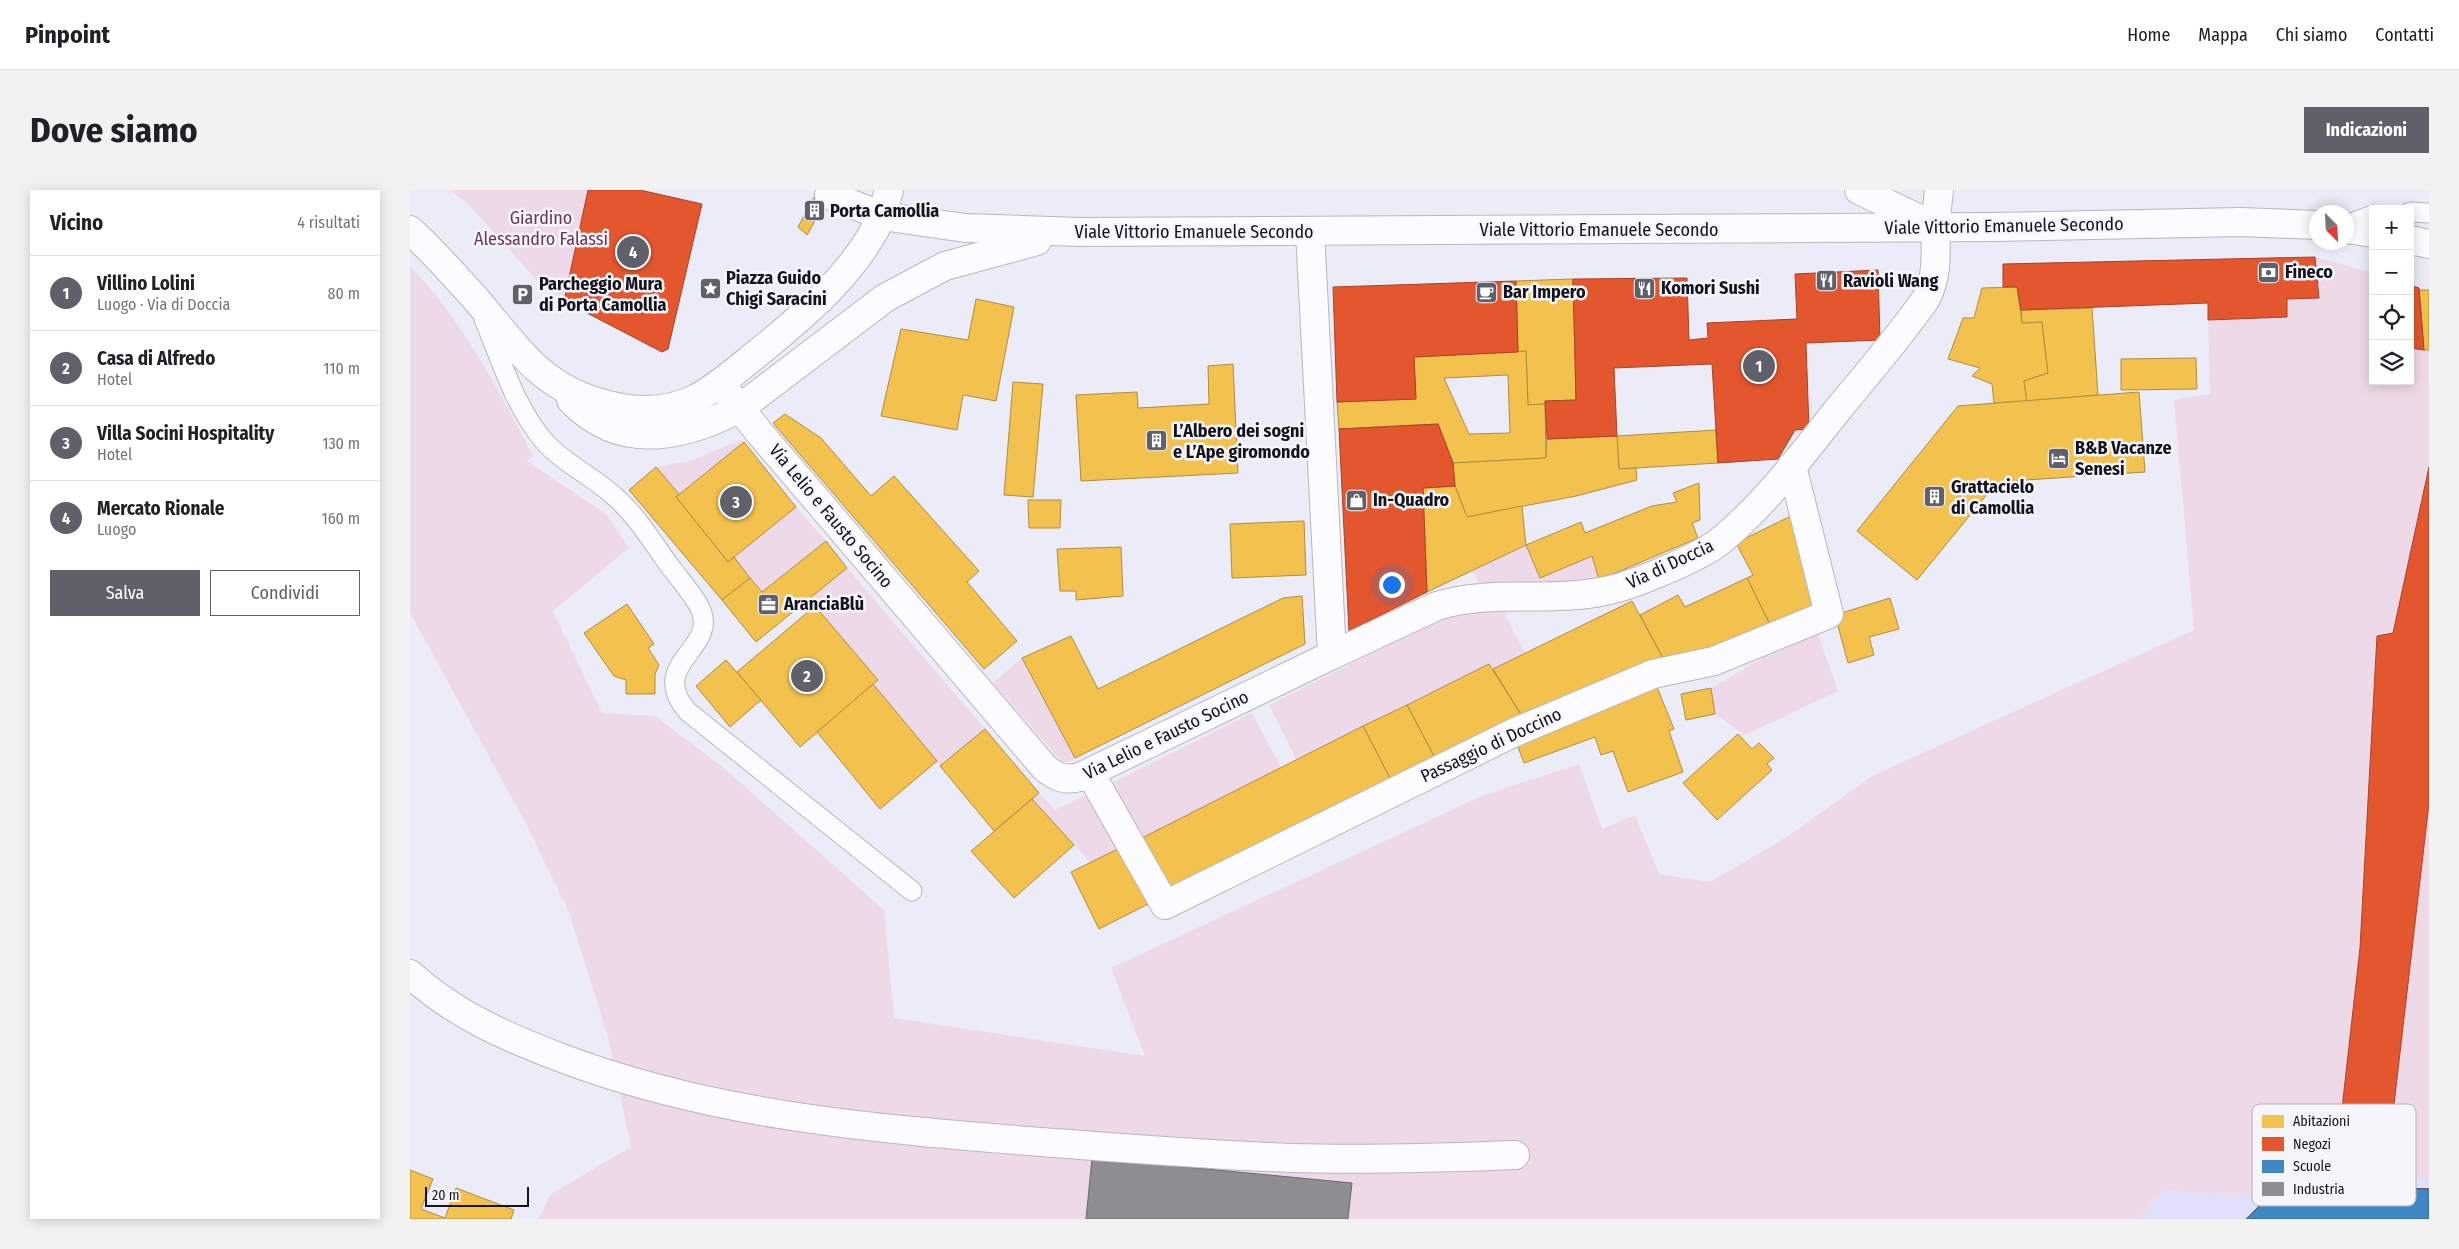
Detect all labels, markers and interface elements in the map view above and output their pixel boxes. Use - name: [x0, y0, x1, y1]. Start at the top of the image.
- text: Pinpoint: [25, 21, 110, 49]
- text: Home: [2127, 24, 2170, 46]
- text: Mappa: [2198, 24, 2248, 46]
- text: Chi siamo: [2276, 24, 2347, 46]
- text: Contatti: [2375, 24, 2434, 46]
- button: Indicazioni: [2304, 107, 2429, 153]
- text: Dove siamo: [30, 109, 198, 151]
- building icon: Porta Camollia: [802, 199, 826, 223]
- place label: Porta Camollia: [830, 200, 939, 222]
- north arrow: [2309, 205, 2354, 250]
- map controls: [2369, 205, 2414, 385]
- button: +: [2369, 205, 2414, 250]
- park label: Giardino Alessandro Falassi: [474, 207, 608, 250]
- text: Vicino: [50, 210, 103, 236]
- text: 4 risultati: [297, 213, 360, 232]
- street label: Viale Vittorio Emanuele Secondo: [1884, 213, 2124, 239]
- street label: Viale Vittorio Emanuele Secondo: [1479, 219, 1719, 241]
- street label: Viale Vittorio Emanuele Secondo: [1074, 221, 1314, 243]
- pin: 4: [617, 233, 649, 271]
- button: −: [2369, 250, 2414, 295]
- bank icon: Fineco: [2257, 260, 2281, 284]
- place label: Fineco: [2285, 261, 2333, 283]
- place label: Piazza Guido Chigi Saracini: [726, 267, 827, 310]
- restaurant icon: Ravioli Wang: [1815, 269, 1839, 293]
- place label: Ravioli Wang: [1843, 270, 1938, 292]
- text: Villino Lolini: [97, 272, 195, 295]
- place label: Parcheggio Mura di Porta Camollia: [539, 273, 667, 316]
- place icon: Piazza Guido Chigi Saracini: [698, 276, 722, 300]
- restaurant icon: Komori Sushi: [1633, 276, 1657, 300]
- place label: Komori Sushi: [1661, 277, 1760, 299]
- cafe icon: Bar Impero: [1475, 280, 1499, 304]
- place label: Bar Impero: [1503, 281, 1586, 303]
- parking icon: Parcheggio Mura di Porta Camollia: [511, 282, 535, 306]
- text: 1: [63, 284, 69, 303]
- text: 80 m: [328, 284, 360, 303]
- text: Luogo · Via di Doccia: [97, 295, 230, 314]
- button: locate: [2369, 295, 2414, 340]
- button: layers: [2369, 340, 2414, 385]
- text: Casa di Alfredo: [97, 347, 215, 370]
- pin: 1: [1743, 347, 1775, 385]
- text: 2: [62, 359, 70, 378]
- text: 110 m: [323, 359, 360, 378]
- text: Hotel: [97, 370, 132, 389]
- place label: L’Albero dei sogni e L’Ape giromondo: [1173, 420, 1310, 463]
- text: Villa Socini Hospitality: [97, 422, 274, 445]
- building icon: L’Albero dei sogni e L’Ape giromondo: [1145, 429, 1169, 453]
- text: 3: [62, 434, 70, 453]
- text: 130 m: [322, 434, 360, 453]
- place label: B&B Vacanze Senesi: [2075, 437, 2172, 480]
- street label: Via Lelio e Fausto Socino: [764, 440, 898, 592]
- text: Hotel: [97, 445, 132, 464]
- hotel icon: B&B Vacanze Senesi: [2047, 446, 2071, 470]
- place label: Grattacielo di Camollia: [1951, 476, 2035, 519]
- pin: 3: [720, 483, 752, 521]
- building icon: Grattacielo di Camollia: [1923, 485, 1947, 509]
- shop icon: In-Quadro: [1345, 488, 1369, 512]
- place label: In-Quadro: [1373, 489, 1450, 511]
- text: Mercato Rionale: [97, 497, 224, 520]
- text: 4: [62, 509, 70, 528]
- text: 160 m: [321, 509, 360, 528]
- text: Luogo: [97, 520, 136, 539]
- street label: Via di Doccia: [1623, 534, 1717, 594]
- button: Salva: [50, 570, 200, 616]
- button: Condividi: [210, 570, 360, 616]
- your location: [1379, 572, 1405, 598]
- office icon: AranciaBlù: [756, 592, 780, 616]
- place label: AranciaBlù: [783, 593, 864, 615]
- pin: 2: [791, 657, 823, 695]
- street label: Via Lelio e Fausto Socino: [1080, 685, 1252, 785]
- street label: Passaggio di Doccino: [1417, 703, 1565, 787]
- legend: [2252, 1104, 2416, 1206]
- text: Abitazioni: [2293, 1113, 2350, 1130]
- text: Negozi: [2293, 1136, 2331, 1153]
- text: Scuole: [2293, 1158, 2331, 1175]
- text: Industria: [2293, 1181, 2345, 1198]
- scale bar: [425, 1184, 529, 1207]
- text: 20 m: [432, 1187, 460, 1204]

